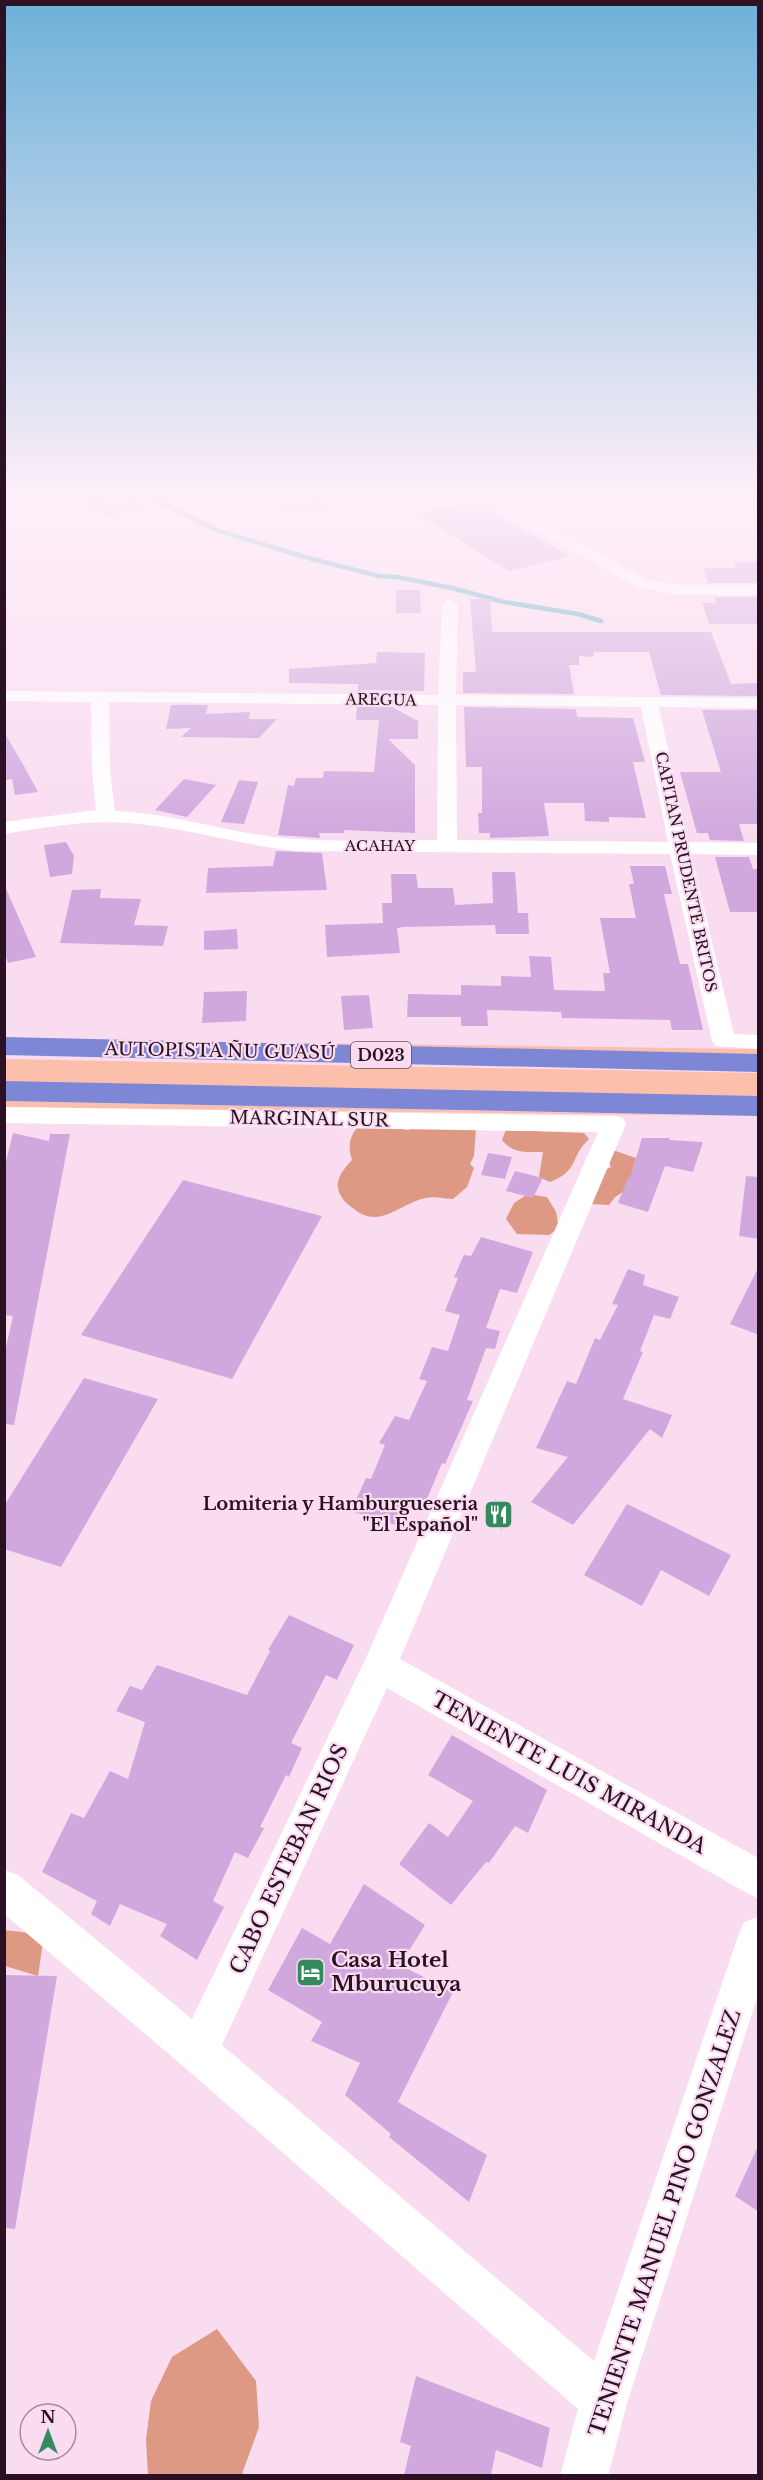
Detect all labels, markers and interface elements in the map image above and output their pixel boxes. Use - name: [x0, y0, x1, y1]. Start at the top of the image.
- street label: AREGUA: [344, 689, 417, 710]
- street label: CAPITAN PRUDENTE BRITOS: [652, 750, 721, 994]
- street label: ACAHAY: [344, 836, 416, 855]
- street label: AUTOPISTA ÑU GUASÚ: [103, 1036, 336, 1064]
- road number: D023: [351, 1042, 411, 1068]
- street label: MARGINAL SUR: [229, 1107, 390, 1131]
- place label: Lomiteria y Hamburgueseria "El Español": [203, 1493, 479, 1536]
- restaurant icon: Lomiteria y Hamburgueseria "El Español": [483, 1498, 515, 1530]
- street label: TENIENTE LUIS MIRANDA: [427, 1686, 712, 1860]
- street label: CABO ESTEBAN RIOS: [224, 1740, 354, 1978]
- place label: Casa Hotel Mburucuya: [331, 1947, 461, 1997]
- hotel icon: Casa Hotel Mburucuya: [294, 1956, 326, 1988]
- street label: TENIENTE MANUEL PINO GONZALEZ: [583, 2006, 747, 2440]
- north arrow: [18, 2402, 78, 2462]
- text: N: [40, 2407, 56, 2427]

